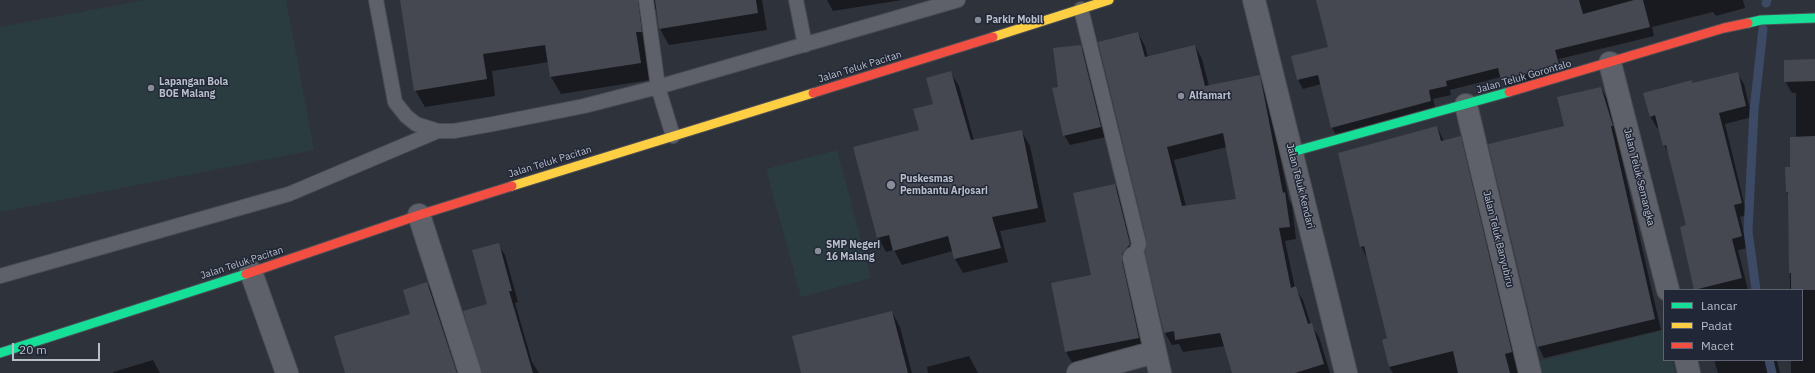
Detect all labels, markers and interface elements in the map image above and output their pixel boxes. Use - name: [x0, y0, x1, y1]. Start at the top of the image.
- place label: Parkir Mobil: [986, 14, 1043, 26]
- marker: Parkir Mobil: [973, 15, 983, 25]
- street label: Jalan Teluk Pacitan: [817, 49, 903, 85]
- street label: Jalan Teluk Gorontalo: [1475, 58, 1573, 96]
- place label: Lapangan Bola BOE Malang: [159, 76, 228, 100]
- marker: Lapangan Bola BOE Malang: [146, 83, 156, 93]
- place label: Alfamart: [1189, 90, 1231, 102]
- marker: Alfamart: [1176, 91, 1186, 101]
- street label: Jalan Teluk Semangka: [1621, 127, 1657, 227]
- street label: Jalan Teluk Kendari: [1284, 142, 1316, 230]
- street label: Jalan Teluk Pacitan: [507, 144, 593, 180]
- place label: Puskesmas Pembantu Arjosari: [900, 173, 988, 196]
- marker: Puskesmas Pembantu Arjosari: [885, 179, 897, 191]
- street label: Jalan Teluk Banyubiru: [1480, 190, 1516, 288]
- place label: SMP Negeri 16 Malang: [826, 239, 880, 262]
- street label: Jalan Teluk Pacitan: [199, 244, 285, 282]
- marker: SMP Negeri 16 Malang: [813, 246, 823, 256]
- legend: [1663, 289, 1803, 361]
- text: Lancar: [1701, 298, 1737, 313]
- text: Padat: [1701, 318, 1732, 333]
- scale bar: [14, 335, 102, 361]
- text: Macet: [1701, 338, 1734, 353]
- text: 20 m: [19, 342, 47, 357]

